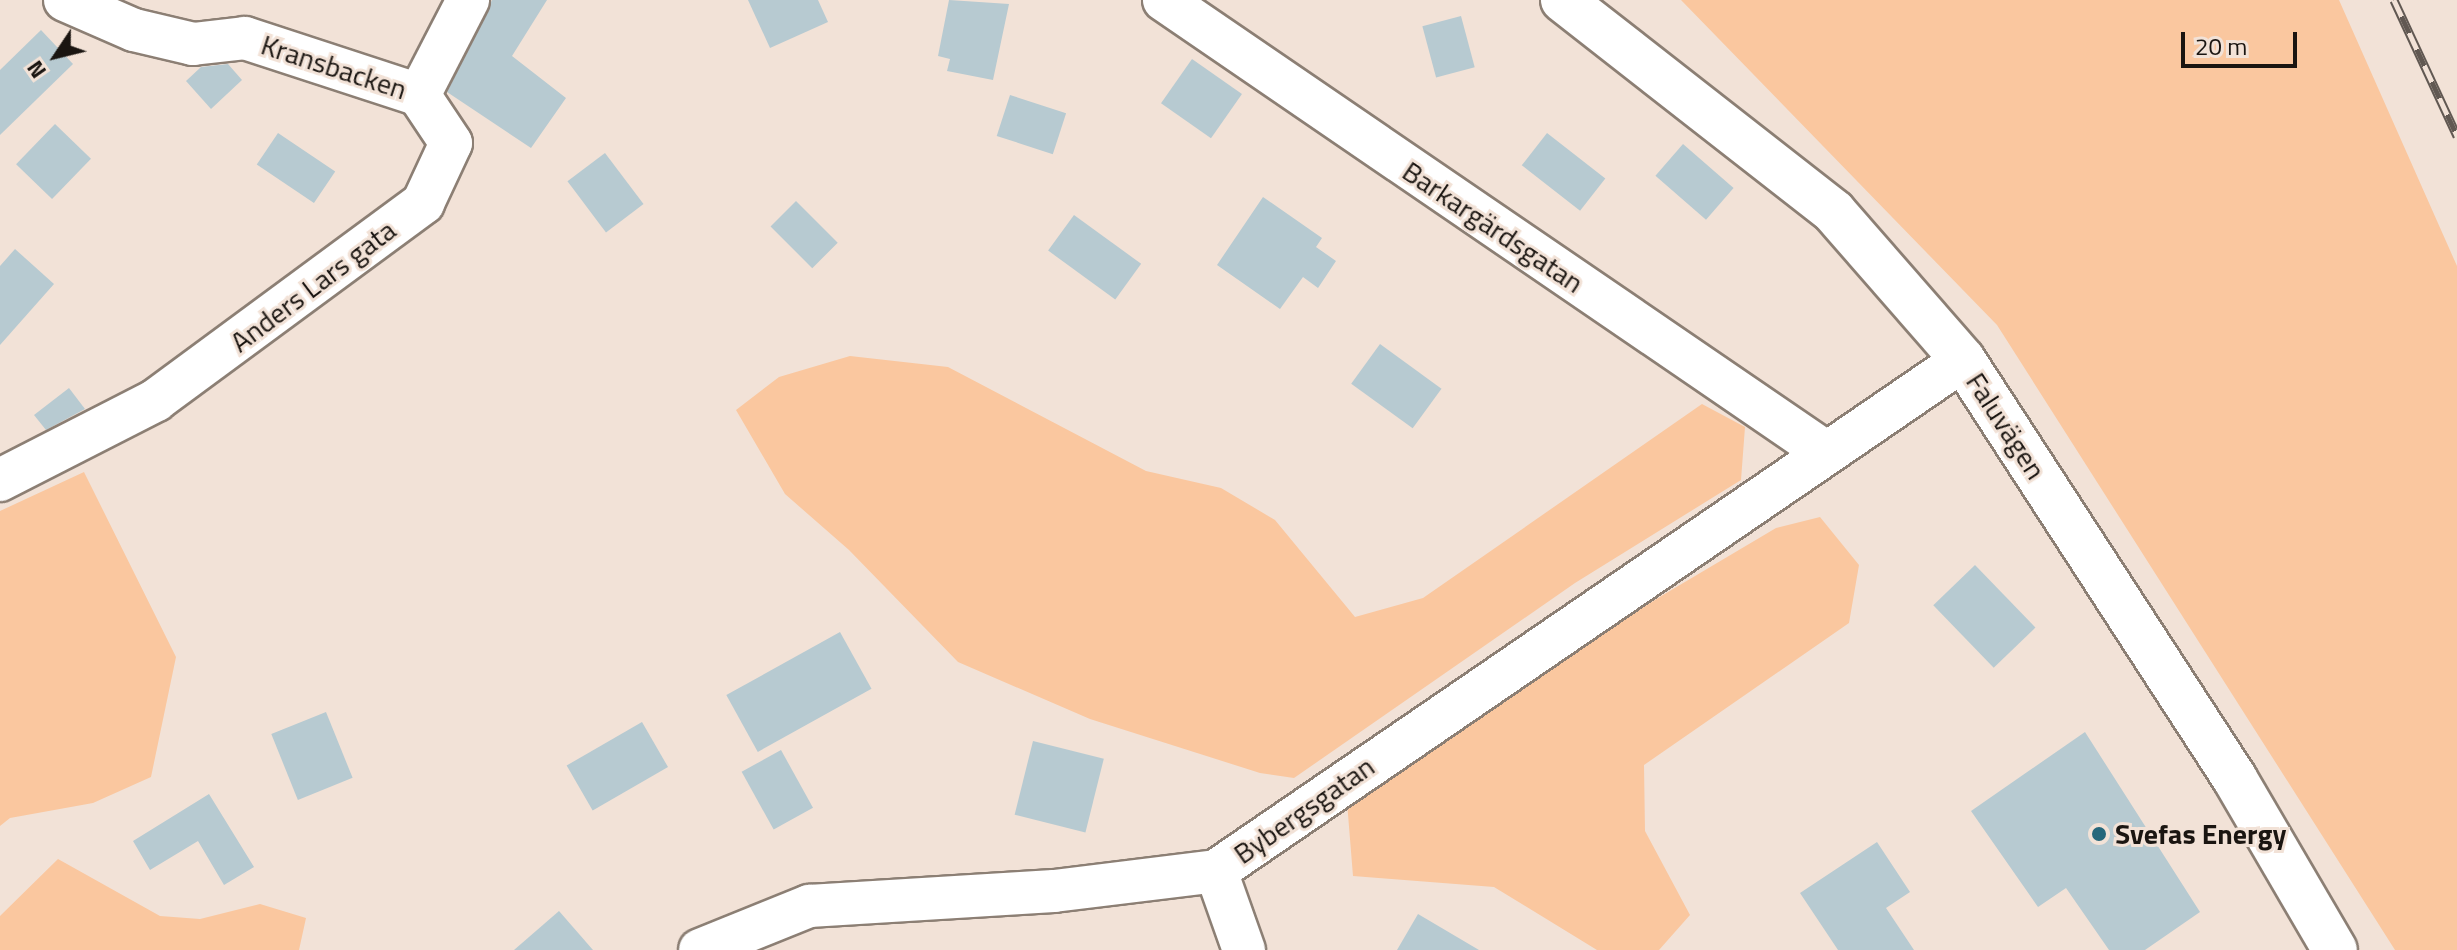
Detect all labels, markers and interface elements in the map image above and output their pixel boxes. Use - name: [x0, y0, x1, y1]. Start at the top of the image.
- north arrow: [16, 16, 96, 96]
- scale bar: [2185, 16, 2301, 66]
- street label: Kransbacken: [257, 28, 411, 106]
- text: 20 m: [2195, 28, 2247, 64]
- text: N: [18, 54, 55, 86]
- street label: Barkargärdsgatan: [1396, 154, 1590, 300]
- street label: Anders Lars gata: [224, 213, 402, 359]
- street label: Faluvägen: [1959, 367, 2053, 485]
- street label: Bybergsgatan: [1227, 749, 1381, 871]
- place label: Svefas Energy: [2115, 817, 2286, 851]
- marker: Svefas Energy: [2090, 825, 2108, 843]

